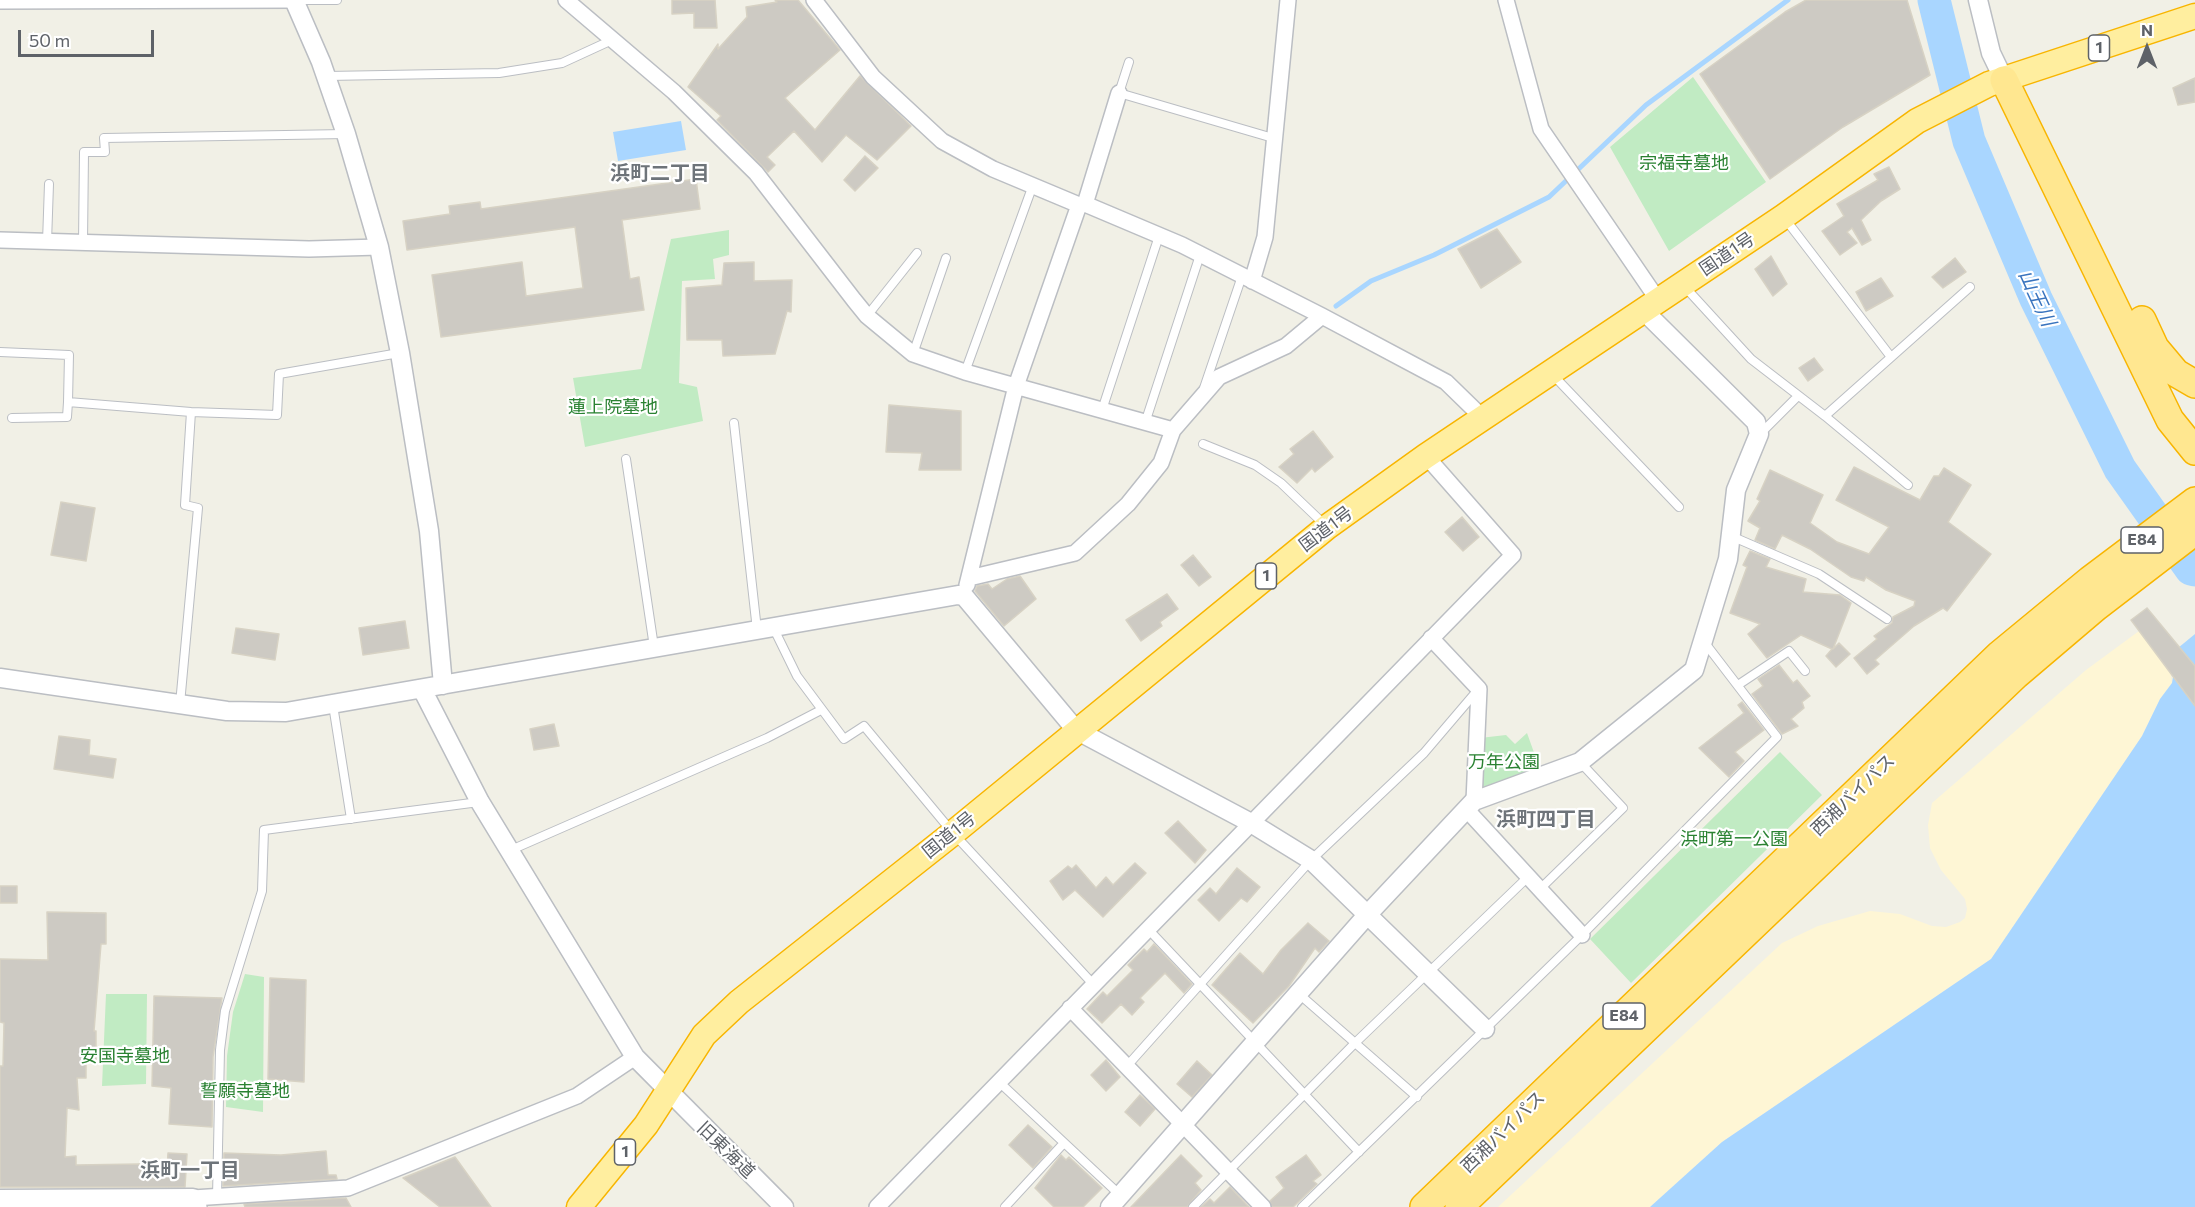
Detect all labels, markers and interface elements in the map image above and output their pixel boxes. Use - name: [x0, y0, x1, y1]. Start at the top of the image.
- scale bar: [21, 18, 158, 56]
- north arrow: [2117, 18, 2177, 78]
- text: N: [2141, 20, 2153, 39]
- text: 50 m: [29, 29, 70, 51]
- road number: 1: [2088, 35, 2110, 61]
- park label: 宗福寺墓地: [1639, 152, 1729, 174]
- district label: 浜町二丁目: [610, 161, 710, 185]
- street label: 国道1号: [1695, 228, 1759, 280]
- water label: 山王川: [2013, 266, 2061, 330]
- park label: 蓮上院墓地: [568, 396, 658, 418]
- street label: 国道1号: [1295, 502, 1357, 556]
- road number: E84: [2121, 527, 2163, 553]
- road number: 1: [1256, 563, 1276, 589]
- street label: 西湘バイパス: [1807, 750, 1899, 840]
- park label: 万年公園: [1468, 751, 1540, 773]
- street label: 国道1号: [918, 807, 980, 863]
- district label: 浜町四丁目: [1496, 807, 1596, 831]
- park label: 浜町第一公園: [1680, 828, 1788, 850]
- road number: E84: [1603, 1003, 1645, 1029]
- park label: 安国寺墓地: [80, 1045, 170, 1067]
- park label: 誓願寺墓地: [200, 1080, 290, 1102]
- street label: 西湘バイパス: [1457, 1087, 1549, 1177]
- street label: 旧東海道: [693, 1117, 759, 1183]
- road number: 1: [614, 1139, 636, 1165]
- district label: 浜町一丁目: [140, 1158, 240, 1182]

